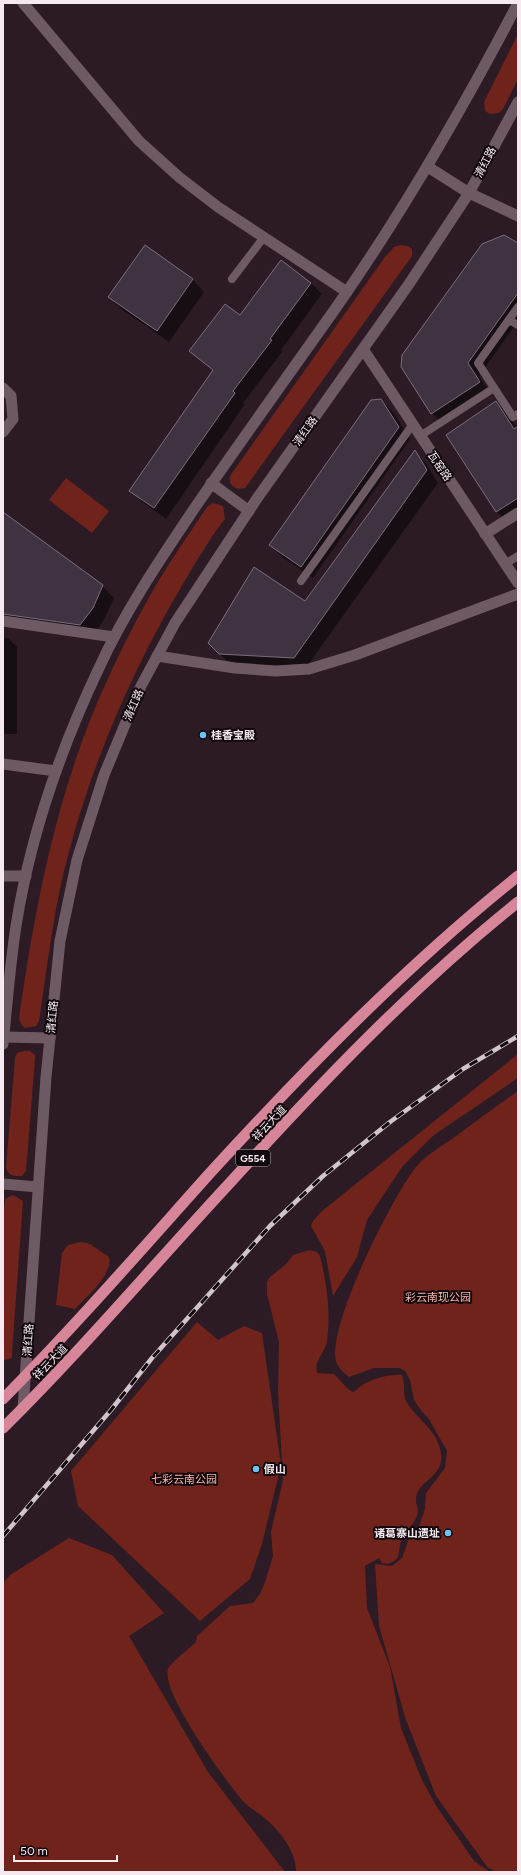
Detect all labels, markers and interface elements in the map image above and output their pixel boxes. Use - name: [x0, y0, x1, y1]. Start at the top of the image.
- street label: 清红路: [472, 145, 499, 180]
- street label: 清红路: [291, 414, 320, 449]
- street label: 瓦窑路: [425, 449, 454, 484]
- street label: 清红路: [121, 687, 146, 723]
- place label: 桂香宝殿: [211, 729, 255, 742]
- marker: 桂香宝殿: [198, 730, 208, 740]
- street label: 清红路: [45, 1000, 60, 1034]
- street label: 祥云大道: [250, 1103, 289, 1144]
- road number: G554: [236, 1150, 270, 1166]
- park label: 彩云南现公园: [405, 1291, 471, 1304]
- street label: 清红路: [21, 1323, 36, 1357]
- street label: 祥云大道: [30, 1342, 70, 1383]
- place label: 假山: [264, 1463, 286, 1476]
- marker: 假山: [251, 1464, 261, 1474]
- park label: 七彩云南公园: [151, 1473, 217, 1486]
- place label: 诸葛寨山遗址: [374, 1527, 440, 1540]
- marker: 诸葛寨山遗址: [443, 1528, 453, 1538]
- scale bar: [14, 1837, 117, 1863]
- text: 50 m: [20, 1844, 48, 1858]

